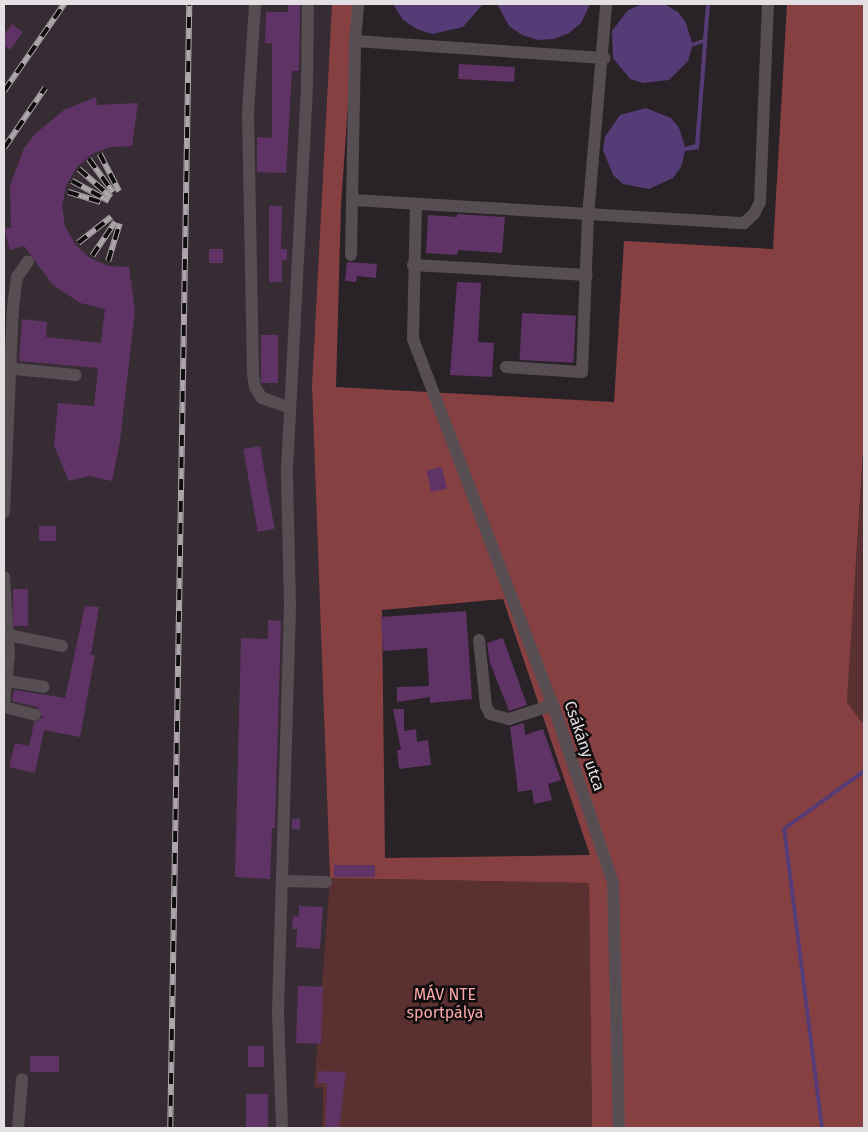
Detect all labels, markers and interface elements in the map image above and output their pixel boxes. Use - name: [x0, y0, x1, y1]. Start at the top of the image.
- street label: Csákány utca: [560, 699, 608, 793]
- park label: MÁV NTE sportpálya: [406, 985, 484, 1023]

